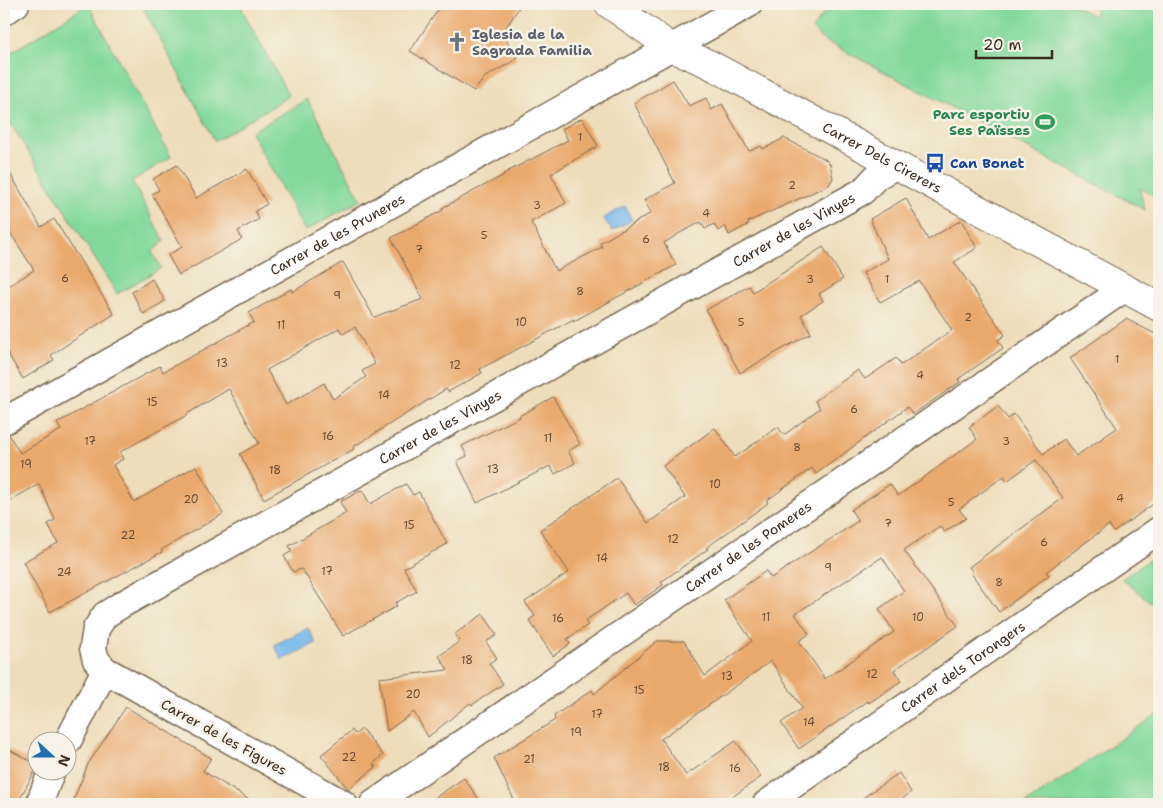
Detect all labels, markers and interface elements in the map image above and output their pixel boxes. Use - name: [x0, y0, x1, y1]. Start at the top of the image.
- place label: Iglesia de la Sagrada Familia: [472, 25, 592, 59]
- scale bar: [976, 28, 1052, 60]
- church icon: Iglesia de la Sagrada Familia: [446, 31, 468, 53]
- text: 20 m: [983, 35, 1022, 55]
- place label: Parc esportiu Ses Païsses: [933, 105, 1030, 139]
- sports icon: Parc esportiu Ses Païsses: [1034, 111, 1056, 133]
- street label: Carrer Dels Cirerers: [819, 118, 945, 197]
- house number: 1: [578, 130, 582, 145]
- bus stop icon: Can Bonet: [924, 152, 946, 174]
- place label: Can Bonet: [950, 154, 1024, 172]
- house number: 2: [788, 178, 796, 193]
- street label: Carrer de les Vinyes: [729, 188, 858, 271]
- street label: Carrer de les Pruneres: [267, 189, 408, 279]
- house number: 3: [533, 198, 541, 213]
- house number: 4: [702, 206, 710, 221]
- house number: 5: [481, 228, 488, 243]
- house number: 6: [642, 232, 650, 247]
- house number: 7: [415, 242, 423, 257]
- house number: 6: [61, 271, 69, 286]
- house number: 3: [806, 272, 814, 287]
- house number: 1: [885, 272, 889, 287]
- house number: 8: [576, 284, 584, 299]
- house number: 9: [333, 288, 341, 303]
- house number: 2: [964, 310, 972, 325]
- house number: 10: [515, 315, 527, 330]
- house number: 5: [738, 315, 745, 330]
- house number: 11: [277, 318, 285, 333]
- house number: 1: [1115, 352, 1119, 367]
- house number: 13: [216, 356, 228, 371]
- house number: 12: [449, 358, 461, 373]
- house number: 4: [916, 368, 924, 383]
- street label: Carrer de les Vinyes: [376, 386, 505, 468]
- house number: 14: [378, 388, 390, 403]
- house number: 15: [146, 395, 158, 410]
- house number: 6: [850, 402, 858, 417]
- house number: 16: [322, 429, 334, 444]
- house number: 11: [544, 431, 552, 446]
- house number: 17: [84, 434, 96, 449]
- house number: 3: [1002, 434, 1010, 449]
- house number: 8: [793, 440, 801, 455]
- house number: 19: [20, 457, 32, 472]
- house number: 13: [487, 462, 499, 477]
- house number: 18: [269, 463, 281, 478]
- house number: 10: [709, 477, 721, 492]
- house number: 4: [1116, 491, 1124, 506]
- house number: 20: [183, 492, 199, 507]
- house number: 5: [948, 495, 955, 510]
- street label: Carrer de les Pomeres: [682, 497, 815, 596]
- house number: 7: [884, 516, 892, 531]
- house number: 15: [403, 518, 415, 533]
- house number: 22: [121, 528, 135, 543]
- house number: 12: [667, 532, 679, 547]
- house number: 6: [1040, 535, 1048, 550]
- house number: 14: [596, 551, 608, 566]
- house number: 9: [824, 560, 832, 575]
- house number: 17: [321, 564, 333, 579]
- house number: 24: [57, 565, 72, 580]
- house number: 8: [995, 575, 1003, 590]
- house number: 11: [762, 610, 770, 625]
- house number: 10: [912, 610, 924, 625]
- house number: 16: [552, 611, 564, 626]
- street label: Carrer dels Torongers: [897, 617, 1029, 716]
- house number: 18: [461, 653, 473, 668]
- house number: 12: [866, 667, 878, 682]
- house number: 13: [721, 669, 733, 684]
- house number: 15: [633, 683, 645, 698]
- house number: 20: [405, 687, 421, 702]
- street label: Carrer de les Figures: [158, 695, 290, 779]
- house number: 17: [591, 707, 603, 722]
- house number: 14: [803, 715, 815, 730]
- house number: 19: [570, 725, 582, 740]
- north arrow: [28, 730, 78, 780]
- house number: 22: [342, 750, 356, 765]
- text: N: [54, 752, 75, 769]
- house number: 21: [523, 752, 535, 767]
- house number: 18: [658, 760, 670, 775]
- house number: 16: [729, 761, 741, 776]

